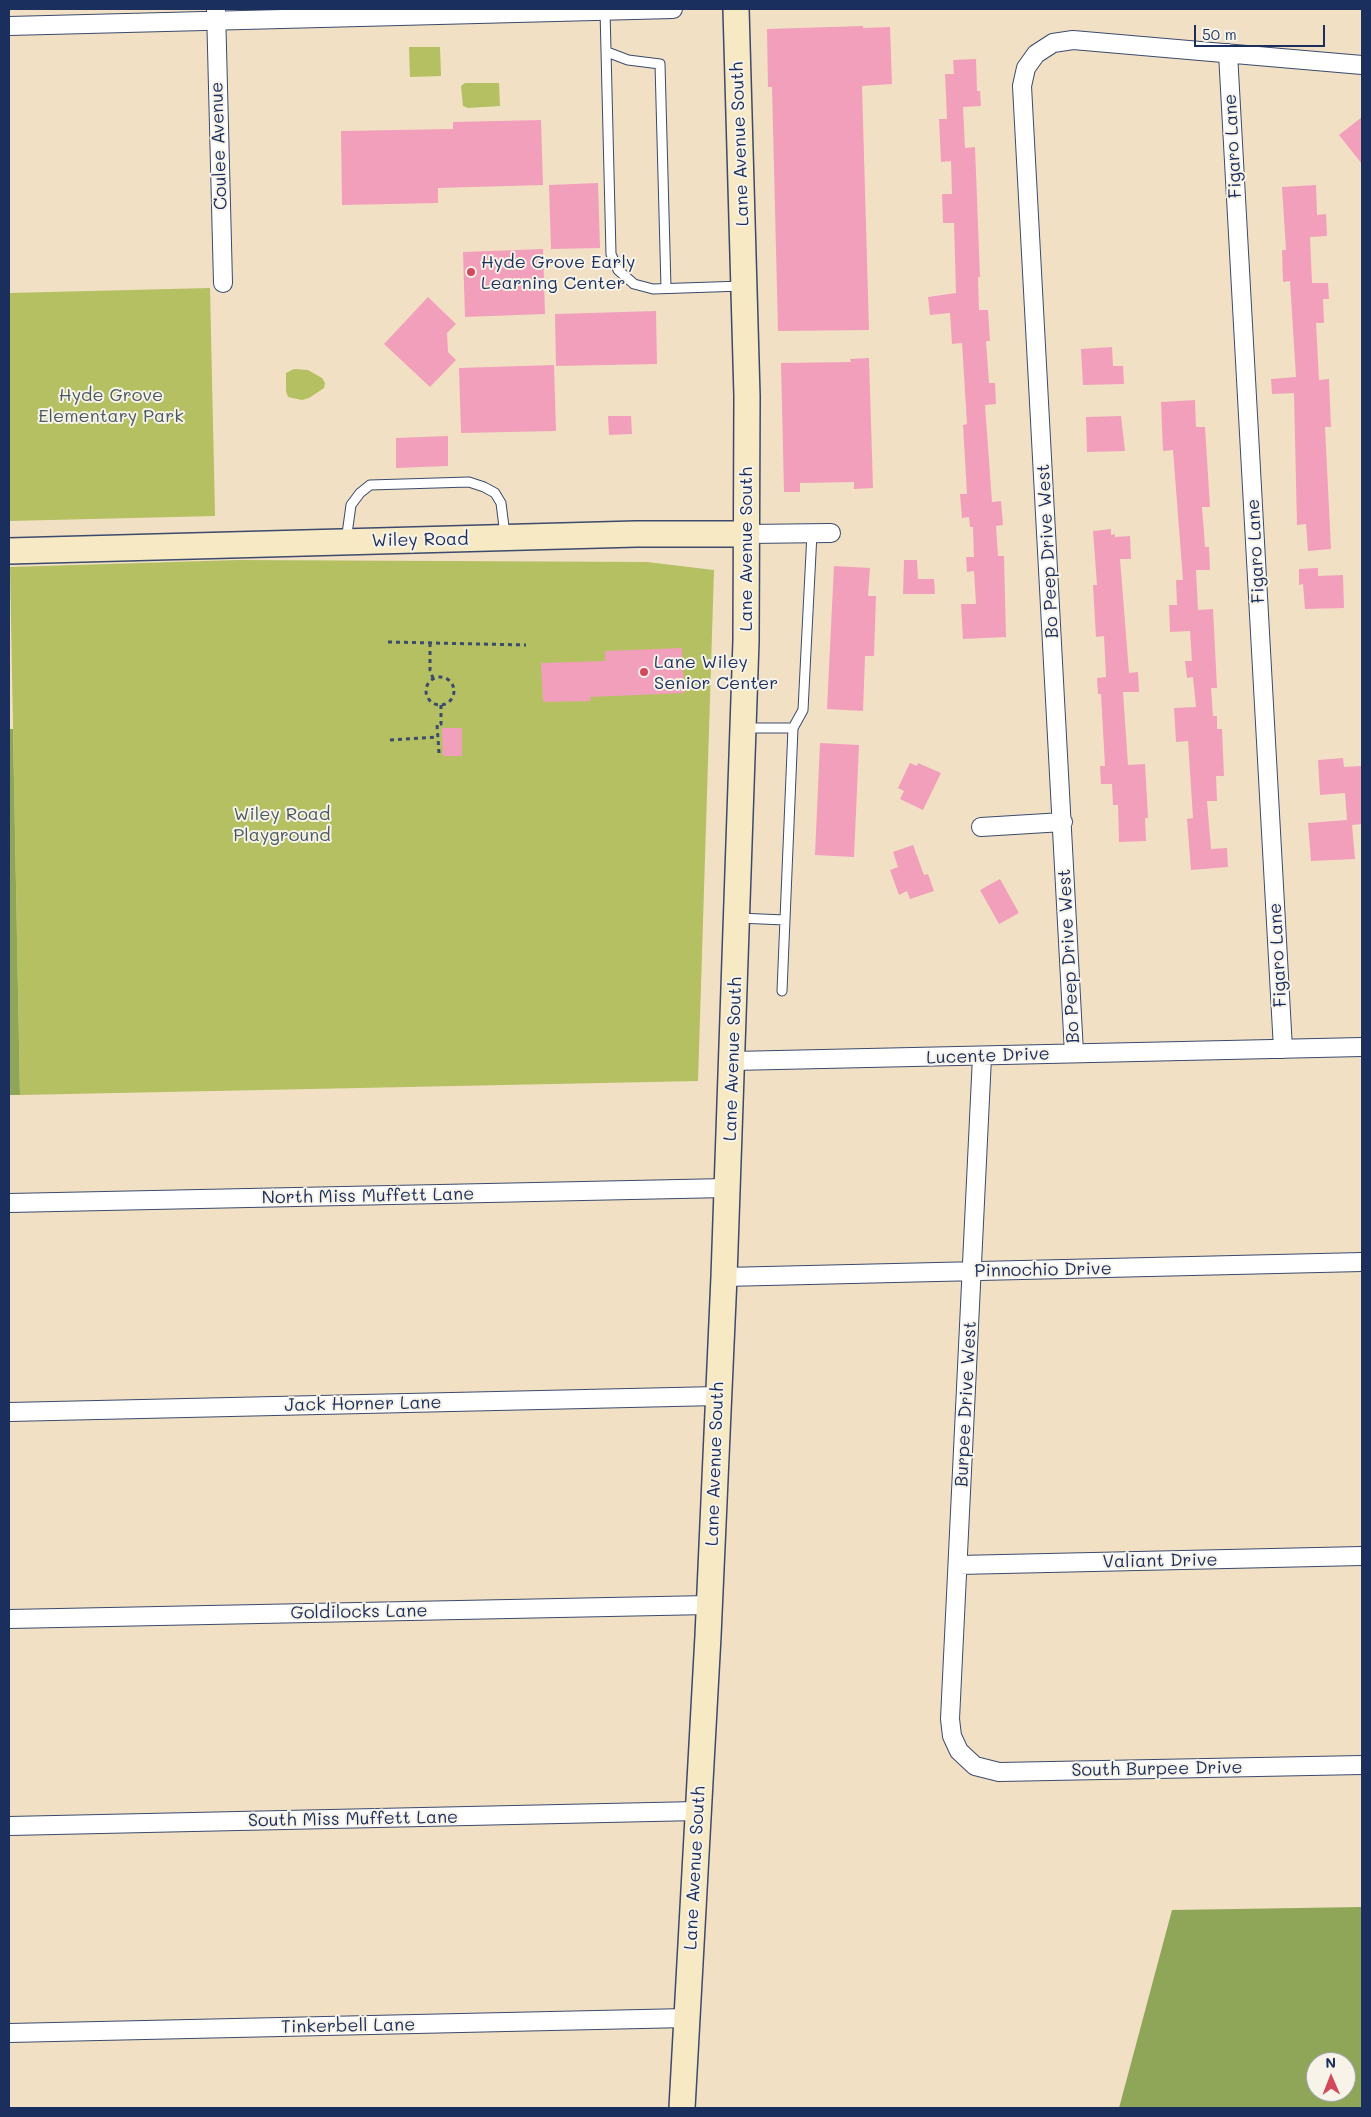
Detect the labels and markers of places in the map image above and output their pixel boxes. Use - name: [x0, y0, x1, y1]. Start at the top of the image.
- place label: Hyde Grove Early Learning Center: [481, 251, 635, 294]
- marker: Hyde Grove Early Learning Center: [465, 266, 477, 278]
- place label: Lane Wiley Senior Center: [654, 651, 778, 694]
- marker: Lane Wiley Senior Center: [638, 666, 650, 678]

